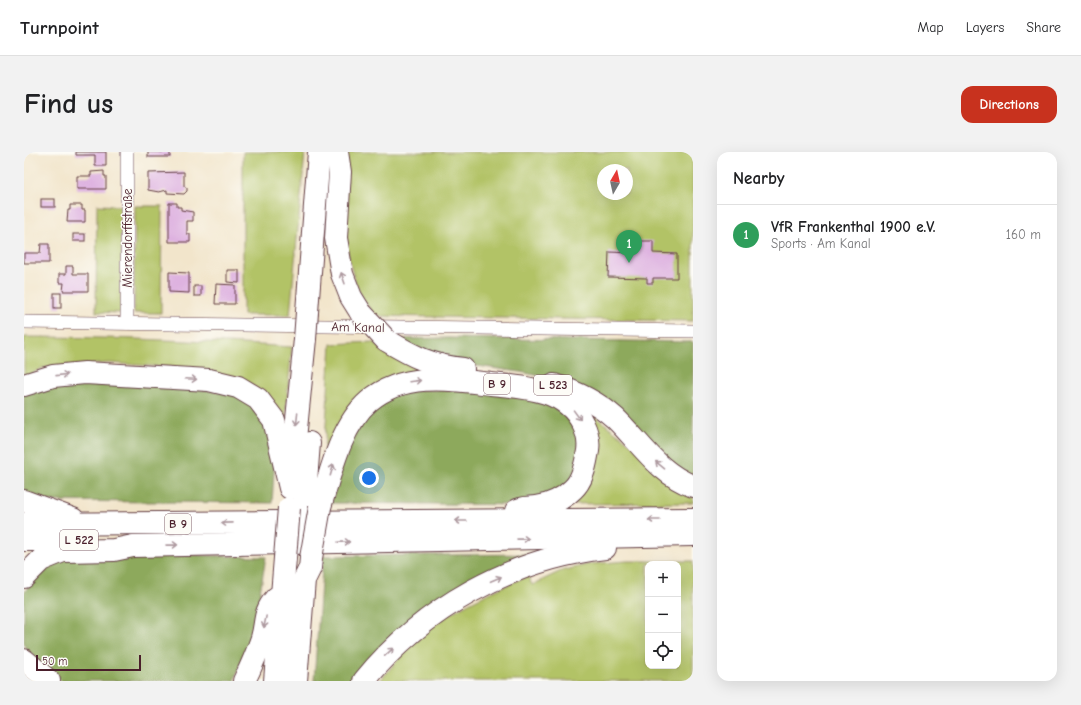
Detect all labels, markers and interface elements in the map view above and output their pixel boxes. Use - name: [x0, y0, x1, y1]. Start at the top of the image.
- text: Turnpoint: [20, 17, 99, 39]
- text: Map: [917, 19, 944, 36]
- text: Layers: [966, 19, 1004, 36]
- text: Share: [1026, 19, 1061, 36]
- button: Directions: [961, 86, 1057, 123]
- text: Find us: [24, 88, 113, 120]
- north arrow: [597, 164, 633, 200]
- text: Nearby: [733, 169, 784, 188]
- street label: Mierendorffstraße: [120, 188, 135, 288]
- text: VfR Frankenthal 1900 e.V.: [771, 218, 936, 236]
- text: 1: [743, 227, 749, 242]
- text: 160 m: [1006, 227, 1041, 242]
- pin: 1: [616, 230, 642, 263]
- text: Sports · Am Kanal: [771, 236, 871, 251]
- one-way arrow: [339, 273, 347, 285]
- street label: Am Kanal: [331, 319, 385, 335]
- one-way arrow: [55, 372, 68, 379]
- road number: B 9: [484, 374, 510, 394]
- road number: L 523: [534, 375, 572, 395]
- one-way arrow: [184, 376, 197, 383]
- one-way arrow: [408, 377, 421, 385]
- one-way arrow: [573, 409, 582, 420]
- one-way arrow: [293, 412, 301, 425]
- one-way arrow: [655, 461, 665, 470]
- one-way arrow: [329, 464, 336, 477]
- your location: [359, 468, 379, 488]
- road number: B 9: [165, 514, 191, 534]
- one-way arrow: [648, 516, 661, 524]
- one-way arrow: [455, 517, 468, 525]
- one-way arrow: [221, 519, 234, 527]
- road number: L 522: [60, 530, 98, 550]
- one-way arrow: [516, 535, 529, 543]
- one-way arrow: [337, 538, 350, 546]
- one-way arrow: [165, 541, 178, 549]
- map controls: [645, 561, 681, 669]
- button: +: [645, 561, 681, 597]
- one-way arrow: [490, 575, 502, 583]
- button: −: [645, 597, 681, 633]
- one-way arrow: [261, 615, 269, 628]
- button: locate: [645, 633, 681, 669]
- one-way arrow: [384, 647, 394, 657]
- scale bar: [36, 653, 141, 672]
- text: 50 m: [42, 655, 67, 668]

